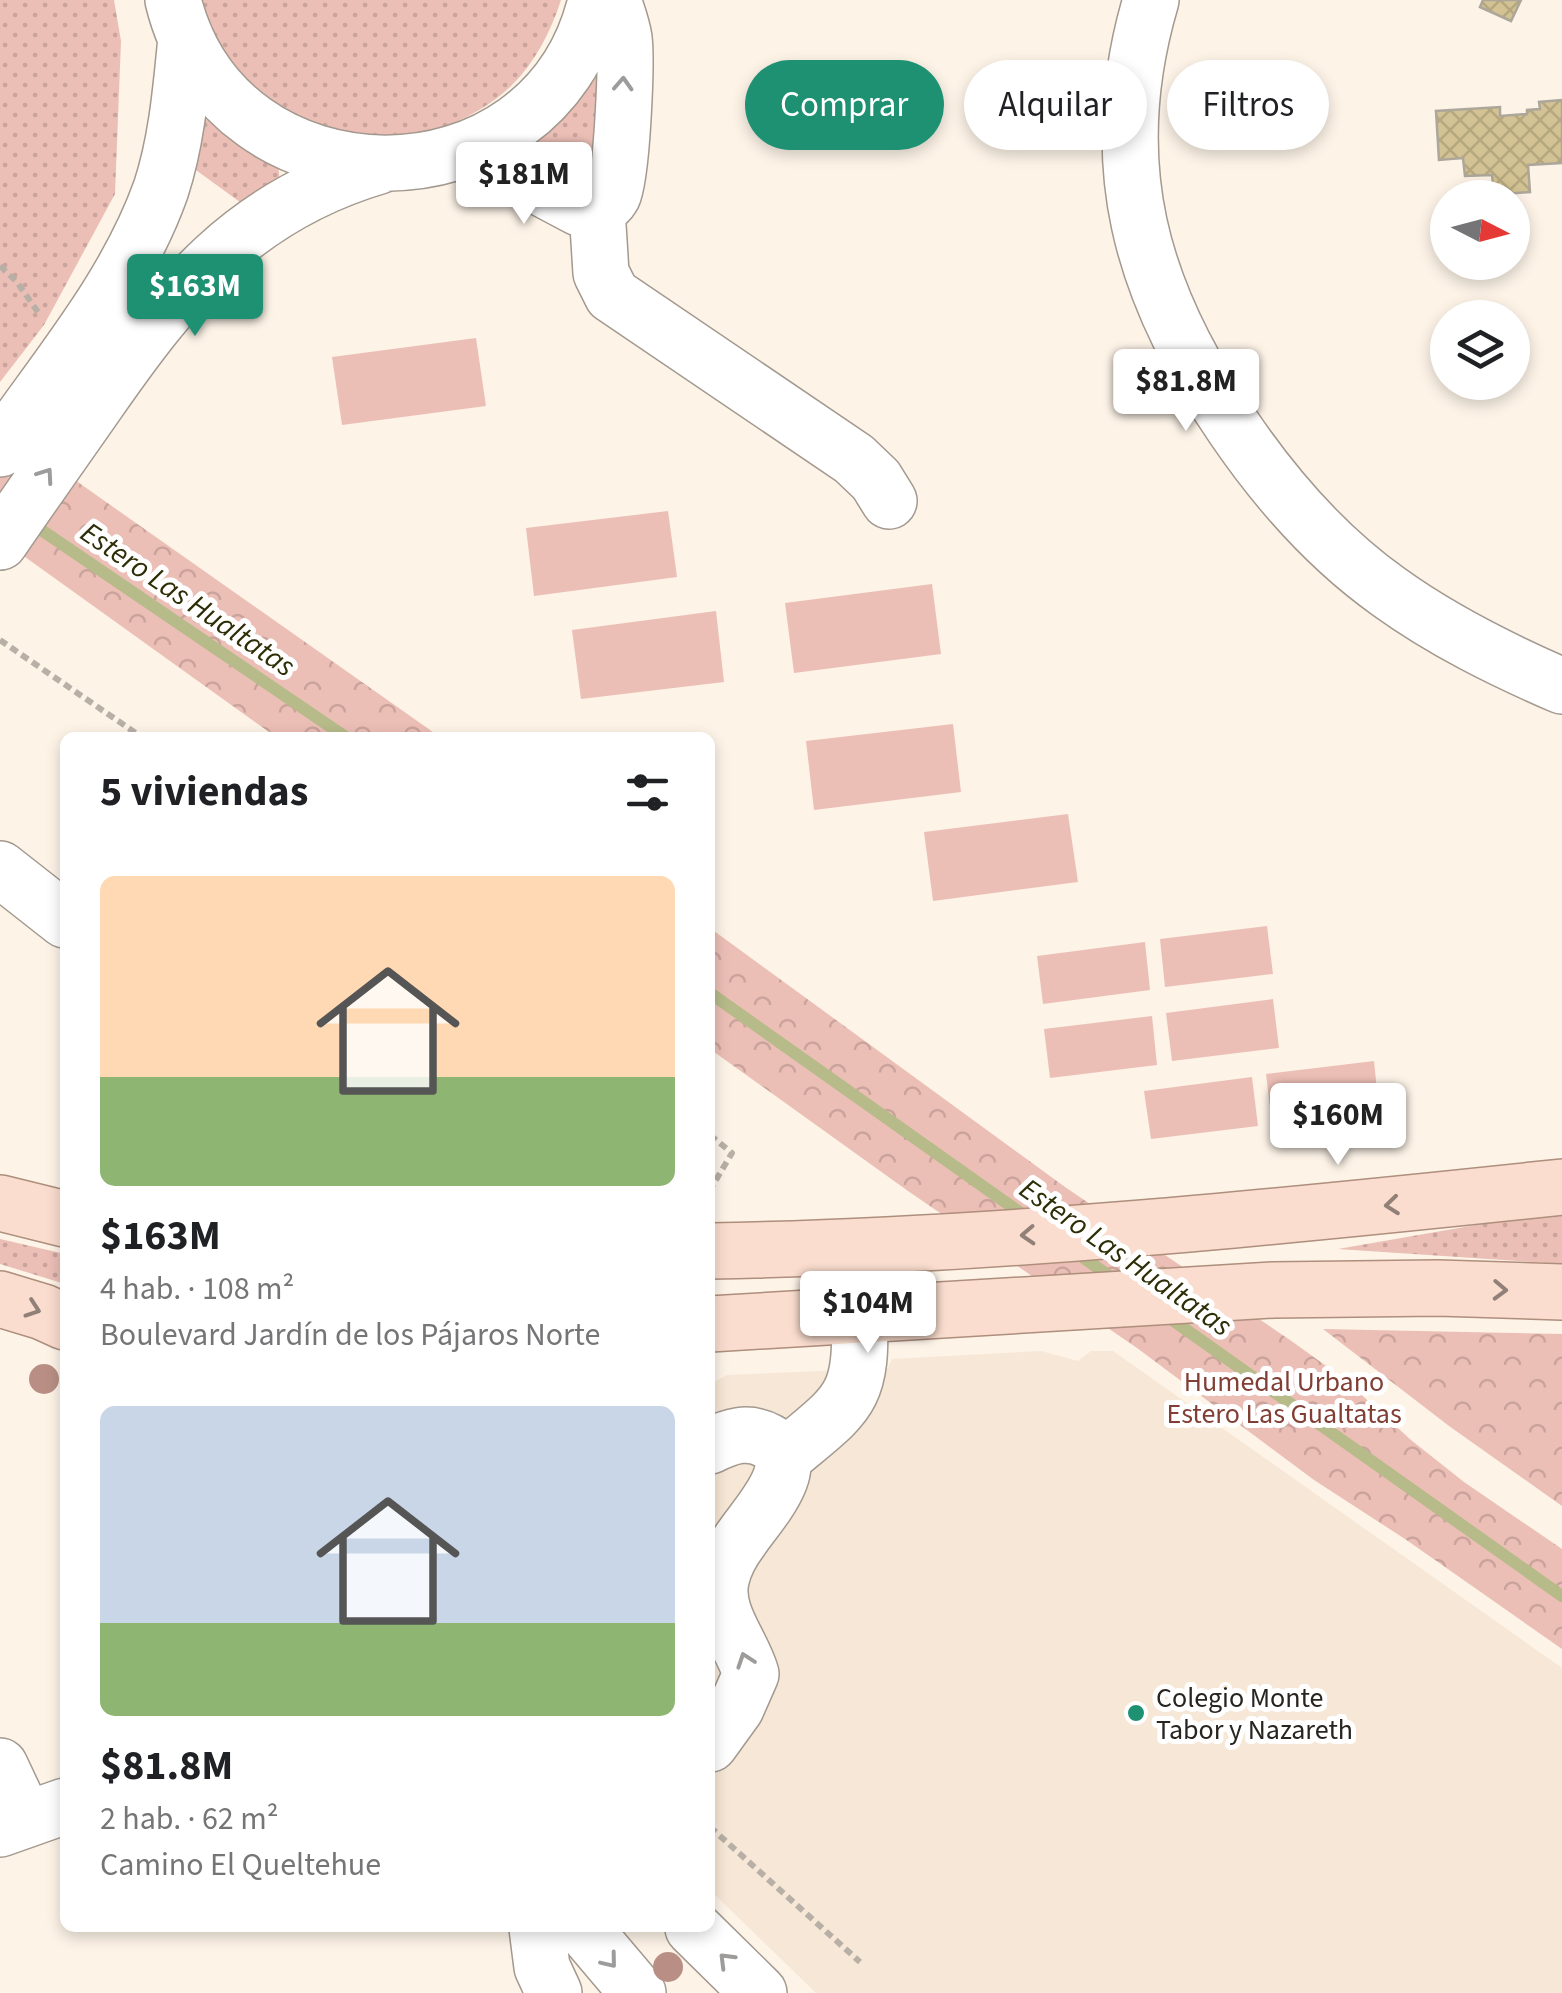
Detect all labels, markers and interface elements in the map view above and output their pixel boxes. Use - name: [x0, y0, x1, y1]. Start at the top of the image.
- chip: Comprar: [745, 60, 944, 150]
- chip: Alquilar: [964, 60, 1147, 150]
- chip: Filtros: [1167, 60, 1329, 150]
- one-way arrow: [612, 76, 633, 92]
- pin: $181M: [454, 142, 594, 227]
- text: $181M: [478, 151, 570, 197]
- north arrow: [1430, 180, 1530, 280]
- map controls: [1430, 180, 1530, 400]
- pin: $163M: [125, 254, 265, 339]
- text: $163M: [149, 263, 241, 309]
- button: layers: [1430, 300, 1530, 400]
- pin: $81.8M: [1105, 349, 1267, 434]
- text: $81.8M: [1135, 358, 1237, 404]
- one-way arrow: [35, 468, 52, 486]
- water label: Estero Las Hualtatas: [72, 511, 304, 687]
- text: 5 viviendas: [100, 762, 308, 822]
- icon: filters: [620, 765, 675, 820]
- icon: home: [298, 941, 478, 1121]
- pin: $160M: [1268, 1083, 1408, 1168]
- text: $160M: [1292, 1092, 1384, 1138]
- water label: Estero Las Hualtatas: [1011, 1168, 1241, 1347]
- one-way arrow: [1384, 1194, 1400, 1215]
- text: $163M: [100, 1206, 221, 1266]
- one-way arrow: [1020, 1224, 1036, 1245]
- text: 4 hab. · 108 m²: [100, 1266, 294, 1312]
- pin: $104M: [798, 1271, 938, 1356]
- text: $104M: [822, 1280, 914, 1326]
- one-way arrow: [1493, 1280, 1509, 1301]
- one-way arrow: [24, 1297, 41, 1318]
- text: Boulevard Jardín de los Pájaros Norte: [100, 1312, 600, 1358]
- park label: Humedal Urbano Estero Las Gualtatas: [1166, 1362, 1402, 1434]
- icon: home: [298, 1471, 478, 1651]
- one-way arrow: [737, 1652, 757, 1670]
- place label: Colegio Monte Tabor y Nazareth: [1156, 1678, 1353, 1750]
- marker: Colegio Monte Tabor y Nazareth: [1125, 1702, 1147, 1724]
- text: $81.8M: [100, 1736, 233, 1796]
- text: 2 hab. · 62 m²: [100, 1796, 278, 1842]
- text: Camino El Queltehue: [100, 1842, 381, 1888]
- one-way arrow: [598, 1949, 616, 1967]
- one-way arrow: [720, 1954, 738, 1972]

